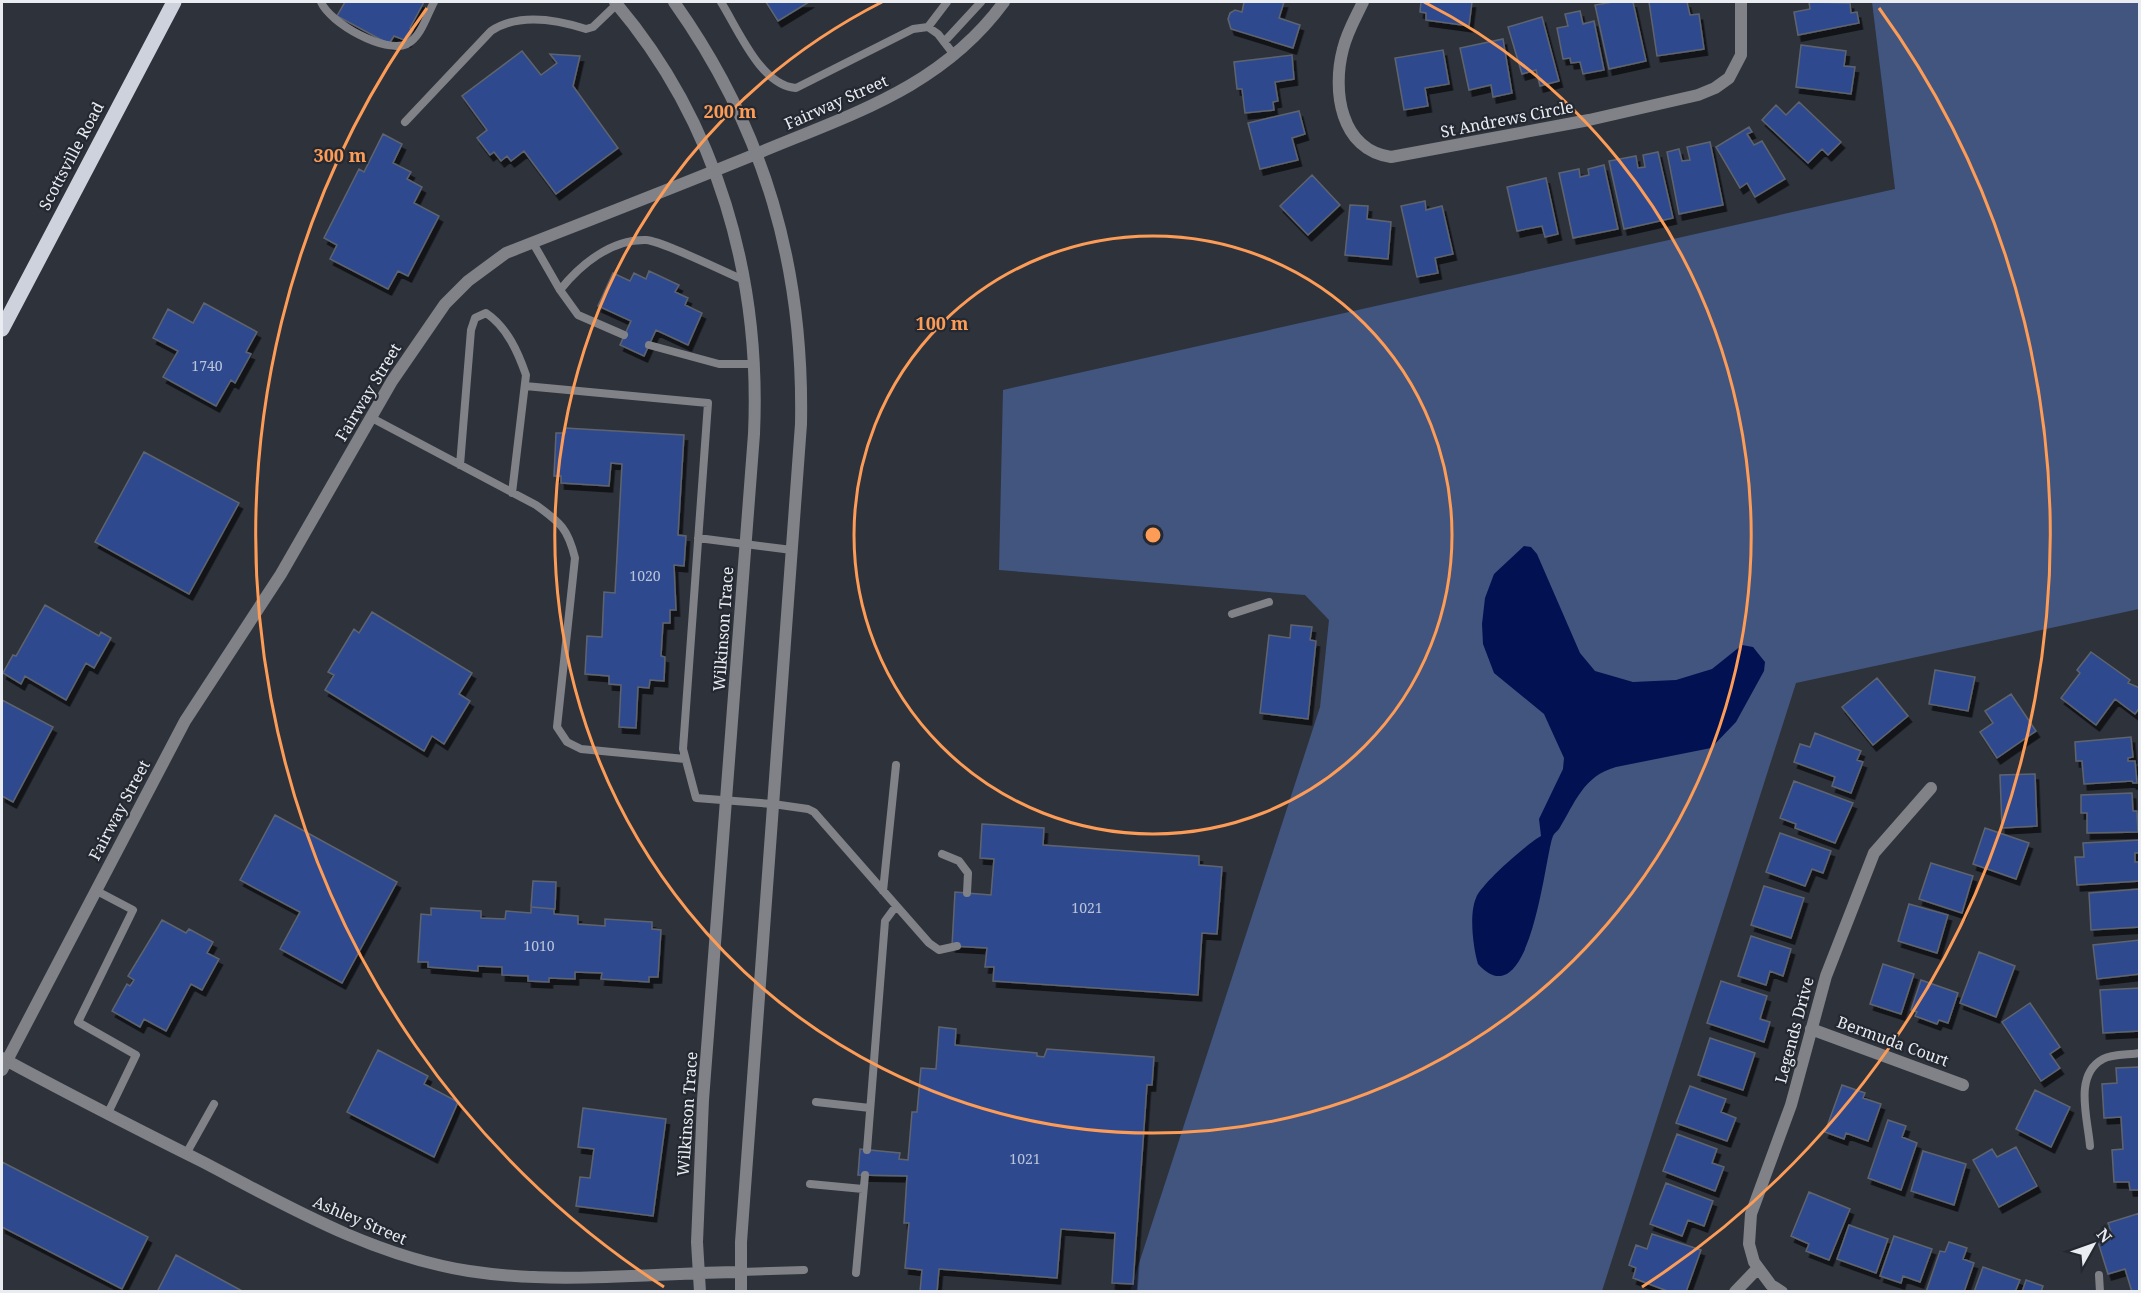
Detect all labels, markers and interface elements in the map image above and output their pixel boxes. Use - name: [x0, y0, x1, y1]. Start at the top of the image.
- street label: Fairway Street: [781, 69, 891, 135]
- street label: St Andrews Circle: [1439, 95, 1575, 143]
- street label: Scottsville Road: [33, 98, 109, 214]
- text: 200 m: [704, 99, 757, 123]
- text: 300 m: [314, 143, 367, 167]
- text: 100 m: [916, 311, 969, 335]
- street label: Fairway Street: [330, 339, 406, 445]
- house number: 1740: [191, 356, 223, 375]
- centre of rings: [1143, 525, 1163, 545]
- house number: 1020: [629, 566, 661, 585]
- street label: Wilkinson Trace: [708, 566, 738, 692]
- street label: Fairway Street: [83, 756, 155, 864]
- house number: 1021: [1071, 898, 1103, 917]
- house number: 1010: [523, 936, 555, 955]
- street label: Legends Drive: [1769, 974, 1819, 1086]
- street label: Bermuda Court: [1834, 1011, 1952, 1072]
- street label: Wilkinson Trace: [672, 1051, 702, 1177]
- house number: 1021: [1009, 1149, 1041, 1168]
- street label: Ashley Street: [310, 1190, 411, 1250]
- north arrow: [2063, 1215, 2123, 1275]
- text: N: [2092, 1223, 2117, 1248]

